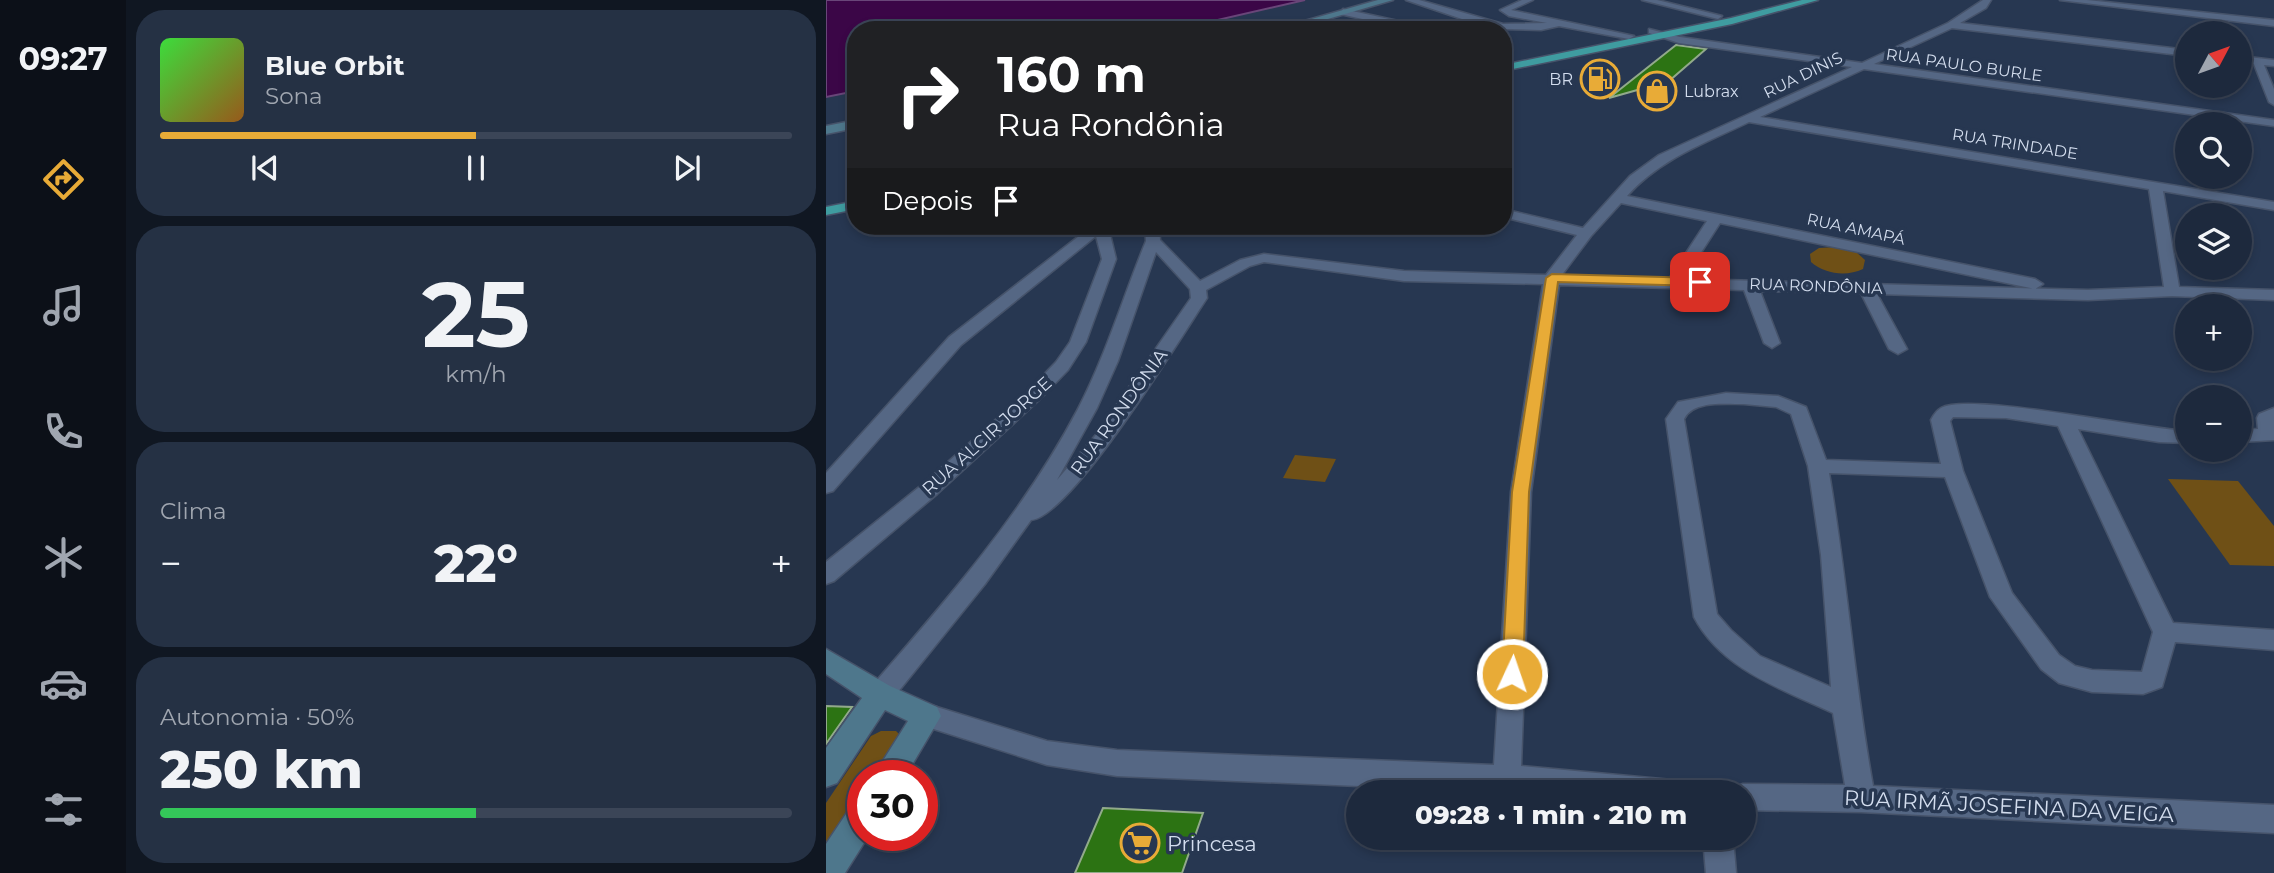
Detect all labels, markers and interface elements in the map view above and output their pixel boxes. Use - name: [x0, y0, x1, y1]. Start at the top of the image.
- north arrow: [2175, 21, 2252, 98]
- map controls: [2175, 21, 2252, 462]
- text: 09:27: [18, 39, 108, 78]
- text: 160 m: [997, 45, 1146, 104]
- street label: RUA PAULO BURLE: [1885, 45, 2043, 85]
- street label: RUA DINIS: [1760, 48, 1846, 102]
- icon: right: [882, 49, 973, 140]
- text: Blue Orbit: [265, 50, 404, 82]
- fuel station icon: BR: [1579, 58, 1621, 100]
- place label: BR: [1549, 70, 1573, 89]
- shop icon: Lubrax: [1636, 70, 1678, 112]
- text: Sona: [265, 82, 323, 110]
- place label: Lubrax: [1684, 82, 1739, 101]
- text: Rua Rondônia: [997, 105, 1225, 144]
- button: search: [2175, 112, 2252, 189]
- street label: RUA TRINDADE: [1951, 125, 2079, 163]
- icon: previous: [246, 149, 284, 187]
- icon: pause: [457, 149, 495, 187]
- icon: next: [668, 149, 706, 187]
- icon: directions: [39, 155, 88, 204]
- icon: arrive: [987, 182, 1025, 220]
- text: Depois: [882, 185, 973, 217]
- button: layers: [2175, 203, 2252, 280]
- street label: RUA AMAPÁ: [1805, 209, 1907, 249]
- pin: [1670, 252, 1730, 312]
- text: 25: [422, 259, 530, 370]
- icon: arrive: [1681, 263, 1719, 301]
- street label: RUA RONDÔNIA: [1749, 274, 1884, 298]
- icon: music: [39, 281, 88, 330]
- button: +: [2175, 294, 2252, 371]
- street label: RUA RONDÔNIA: [1066, 345, 1172, 479]
- text: km/h: [445, 360, 507, 388]
- street label: RUA ALCIR JORGE: [918, 372, 1056, 500]
- button: −: [2175, 385, 2252, 462]
- icon: phone: [39, 407, 88, 456]
- text: Clima: [160, 497, 227, 525]
- text: 22°: [434, 532, 518, 595]
- icon: climate: [39, 533, 88, 582]
- text: −: [160, 540, 182, 587]
- text: +: [770, 540, 792, 587]
- position arrow: [1475, 637, 1549, 711]
- icon: car: [39, 659, 88, 708]
- text: Autonomia · 50%: [160, 703, 354, 731]
- text: 250 km: [160, 738, 363, 801]
- speed limit sign: 30: [847, 760, 938, 851]
- icon: filters: [39, 785, 88, 834]
- street label: RUA IRMÃ JOSEFINA DA VEIGA: [1843, 785, 2176, 827]
- text: 09:28 · 1 min · 210 m: [1415, 799, 1687, 831]
- supermarket icon: Princesa: [1119, 822, 1161, 864]
- place label: Princesa: [1167, 831, 1257, 856]

